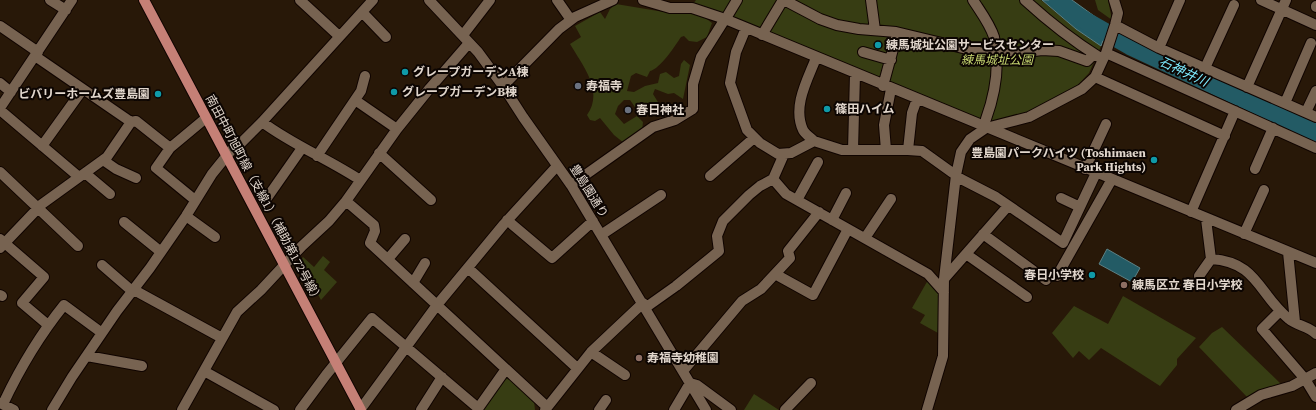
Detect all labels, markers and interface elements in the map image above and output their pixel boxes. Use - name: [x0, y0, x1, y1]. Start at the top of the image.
- place label: 練馬城址公園サービスセンター: [886, 37, 1054, 53]
- marker: 練馬城址公園サービスセンター: [873, 40, 883, 50]
- park label: 練馬城址公園: [961, 52, 1035, 68]
- water label: 石神井川: [1157, 53, 1213, 91]
- place label: グレープガーデンA棟: [413, 64, 528, 80]
- marker: グレープガーデンA棟: [400, 67, 410, 77]
- place label: 寿福寺: [586, 78, 622, 94]
- marker: 寿福寺: [573, 81, 583, 91]
- place label: グレープガーデンB棟: [402, 84, 517, 100]
- place label: ビバリーホームズ豊島園: [18, 86, 150, 102]
- marker: グレープガーデンB棟: [389, 87, 399, 97]
- marker: ビバリーホームズ豊島園: [153, 89, 163, 99]
- street label: 南田中町旭町線（支線1）（補助第172号線）: [202, 92, 326, 306]
- place label: 篠田ハイム: [835, 101, 895, 117]
- place label: 春日神社: [636, 102, 684, 118]
- marker: 篠田ハイム: [822, 104, 832, 114]
- marker: 春日神社: [623, 105, 633, 115]
- place label: 豊島園パークハイツ (Toshimaen Park Hights): [971, 145, 1147, 175]
- marker: 豊島園パークハイツ (Toshimaen Park Hights): [1149, 155, 1159, 165]
- street label: 豊島園通り: [566, 161, 612, 221]
- place label: 春日小学校: [1024, 267, 1084, 283]
- marker: 春日小学校: [1087, 270, 1097, 280]
- place label: 練馬区立 春日小学校: [1132, 277, 1243, 293]
- marker: 練馬区立 春日小学校: [1119, 280, 1129, 290]
- place label: 寿福寺幼稚園: [647, 350, 719, 366]
- marker: 寿福寺幼稚園: [634, 353, 644, 363]

